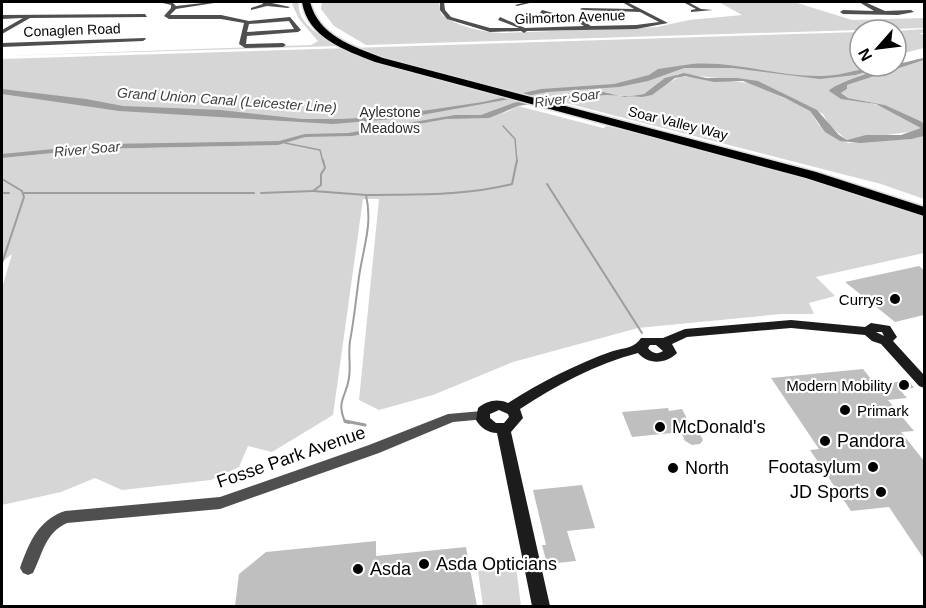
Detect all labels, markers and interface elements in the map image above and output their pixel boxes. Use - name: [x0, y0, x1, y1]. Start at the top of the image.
- street label: Gilmorton Avenue: [514, 7, 626, 27]
- north arrow: [848, 18, 908, 78]
- street label: Conaglen Road: [23, 20, 121, 40]
- text: N: [855, 46, 875, 64]
- water label: Grand Union Canal (Leicester Line): [117, 84, 337, 116]
- water label: River Soar: [533, 85, 602, 111]
- street label: Soar Valley Way: [627, 103, 729, 143]
- park label: Aylestone Meadows: [359, 104, 421, 136]
- water label: River Soar: [53, 138, 122, 160]
- place label: Currys: [839, 291, 883, 308]
- marker: Currys: [888, 292, 902, 306]
- place label: Modern Mobility: [786, 377, 892, 394]
- marker: Modern Mobility: [897, 378, 911, 392]
- place label: Primark: [857, 402, 909, 419]
- marker: Primark: [838, 403, 852, 417]
- place label: McDonald's: [672, 417, 765, 437]
- marker: McDonald's: [653, 420, 667, 434]
- street label: Fosse Park Avenue: [214, 422, 368, 492]
- place label: Pandora: [837, 431, 906, 451]
- marker: Pandora: [818, 434, 832, 448]
- place label: Footasylum: [768, 457, 861, 477]
- place label: North: [685, 458, 729, 478]
- marker: Footasylum: [866, 460, 880, 474]
- marker: North: [666, 461, 680, 475]
- place label: JD Sports: [790, 482, 869, 502]
- marker: JD Sports: [874, 485, 888, 499]
- place label: Asda Opticians: [436, 554, 557, 574]
- marker: Asda Opticians: [417, 557, 431, 571]
- place label: Asda: [370, 559, 412, 579]
- marker: Asda: [351, 562, 365, 576]

